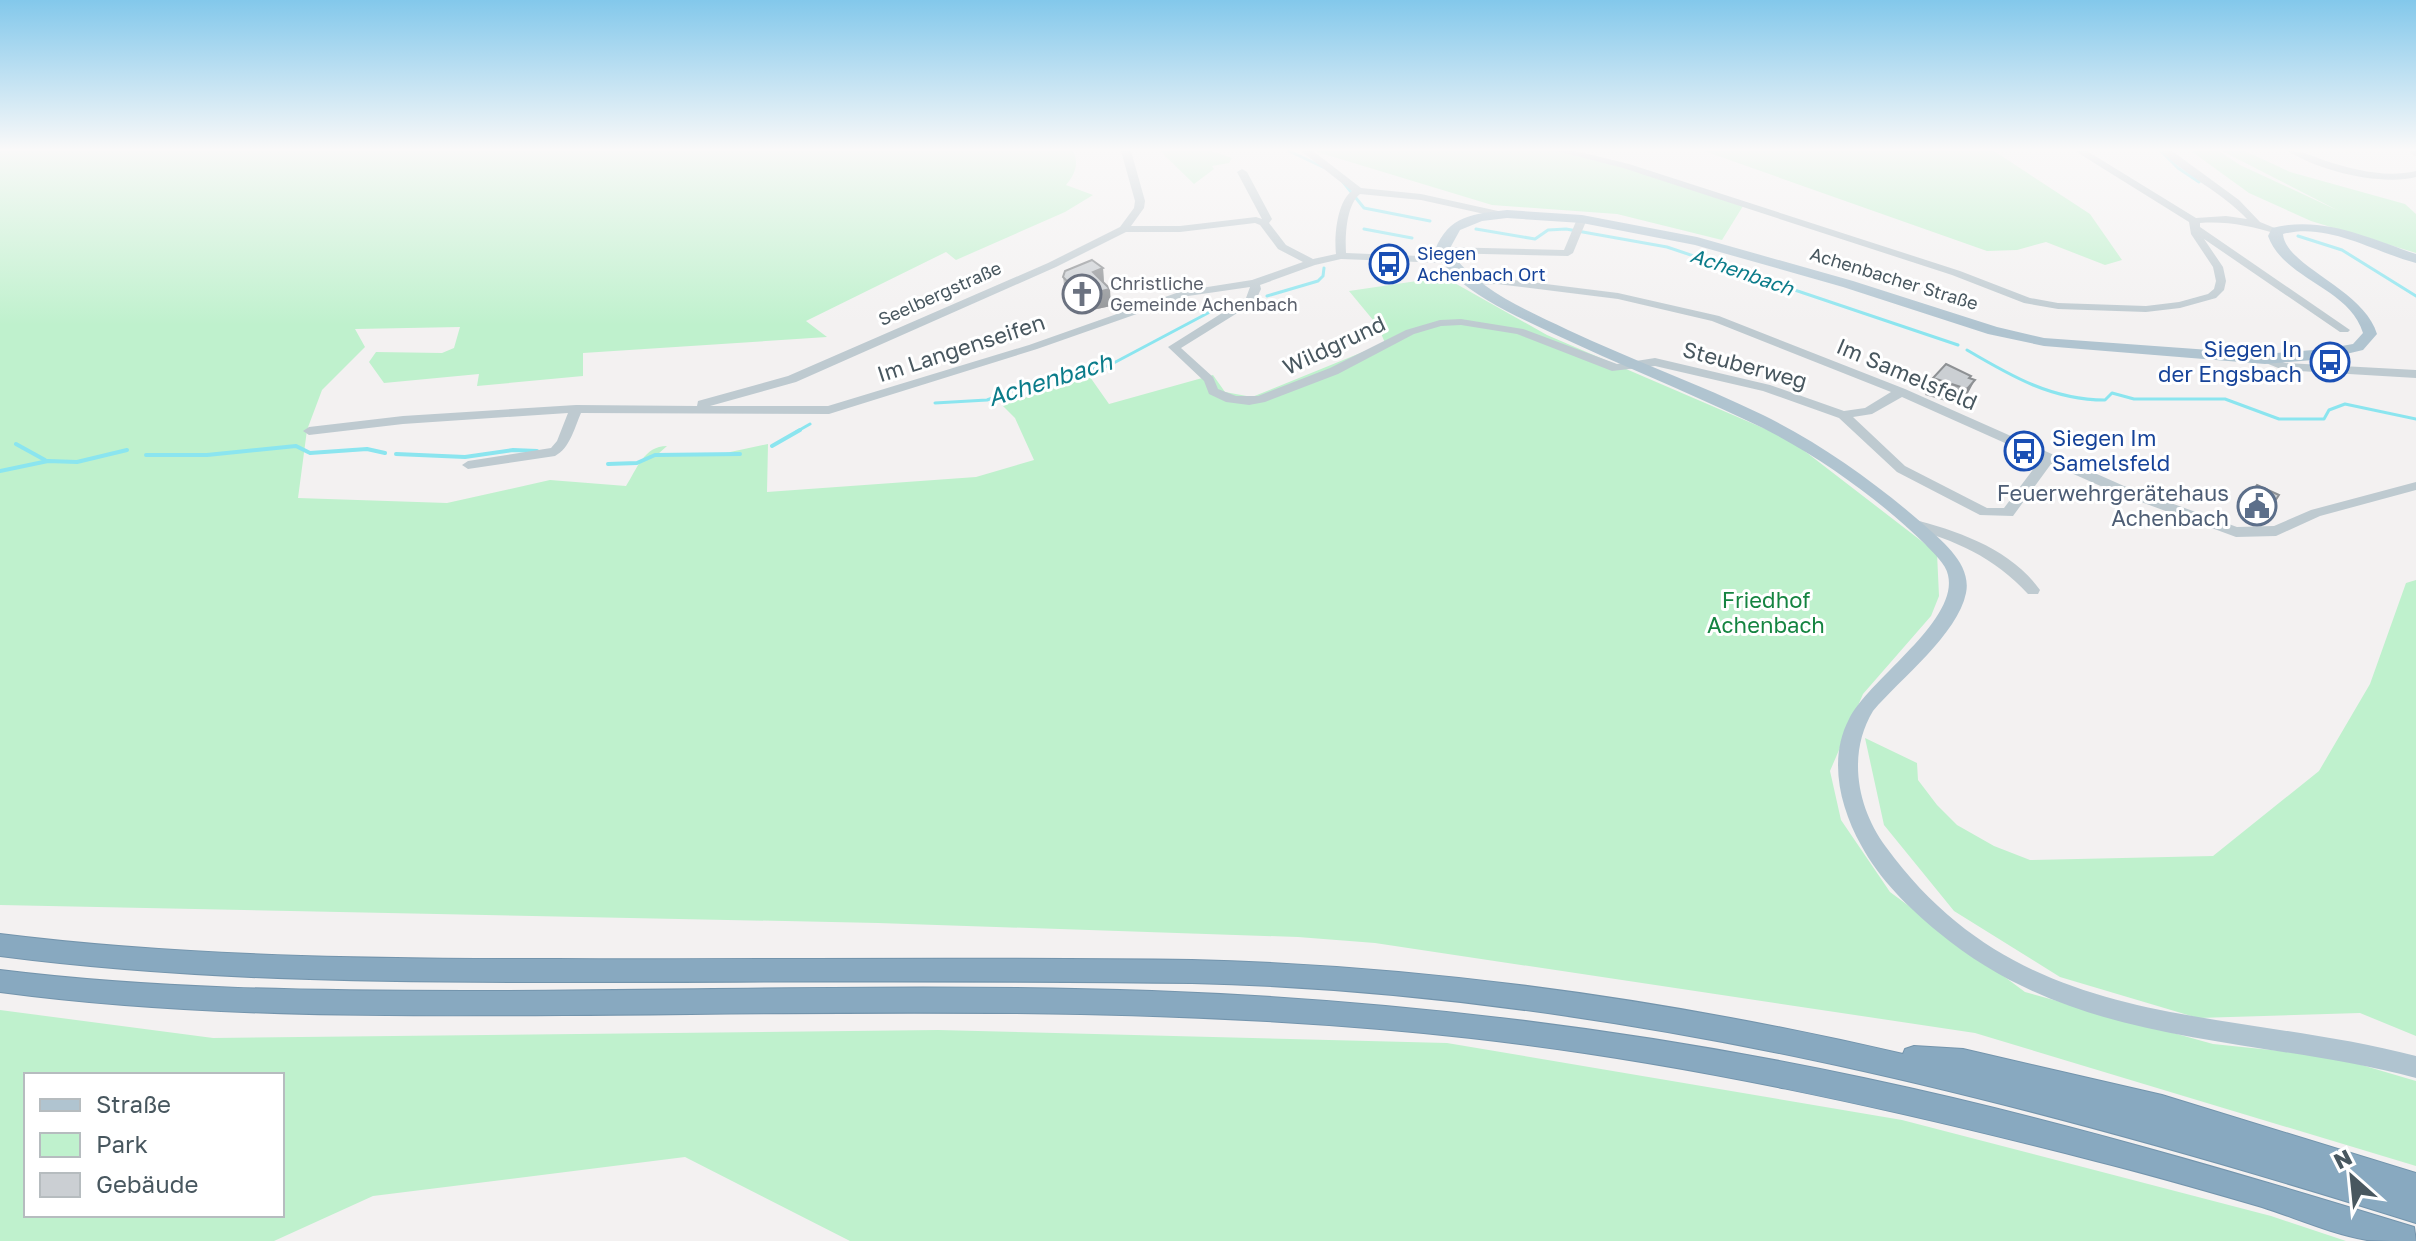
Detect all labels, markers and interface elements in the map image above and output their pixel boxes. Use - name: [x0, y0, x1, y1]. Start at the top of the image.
- place label: Siegen Achenbach Ort: [1417, 242, 1546, 285]
- water label: Achenbach: [1688, 242, 1798, 300]
- street label: Achenbacher Straße: [1808, 242, 1981, 314]
- bus stop icon: Siegen Achenbach Ort: [1368, 243, 1410, 285]
- street label: Seelbergstraße: [875, 256, 1004, 330]
- place label: Christliche Gemeinde Achenbach: [1110, 272, 1298, 315]
- church icon: Christliche Gemeinde Achenbach: [1061, 273, 1103, 315]
- street label: Im Langenseifen: [874, 308, 1048, 387]
- street label: Wildgrund: [1278, 309, 1389, 380]
- street label: Im Samelsfeld: [1833, 332, 1982, 415]
- street label: Steuberweg: [1680, 335, 1810, 394]
- place label: Siegen In der Engsbach: [2158, 335, 2302, 387]
- bus stop icon: Siegen In der Engsbach: [2309, 341, 2351, 383]
- water label: Achenbach: [984, 346, 1116, 411]
- place label: Siegen Im Samelsfeld: [2052, 424, 2170, 476]
- bus stop icon: Siegen Im Samelsfeld: [2003, 430, 2045, 472]
- place label: Feuerwehrgerätehaus Achenbach: [1997, 479, 2229, 531]
- public building icon: Feuerwehrgerätehaus Achenbach: [2236, 485, 2278, 527]
- park label: Friedhof Achenbach: [1707, 586, 1825, 638]
- legend: [24, 1073, 284, 1217]
- text: Straße: [96, 1089, 171, 1118]
- text: Park: [96, 1129, 148, 1158]
- north arrow: [2312, 1137, 2392, 1217]
- text: N: [2329, 1143, 2356, 1175]
- text: Gebäude: [96, 1169, 198, 1198]

